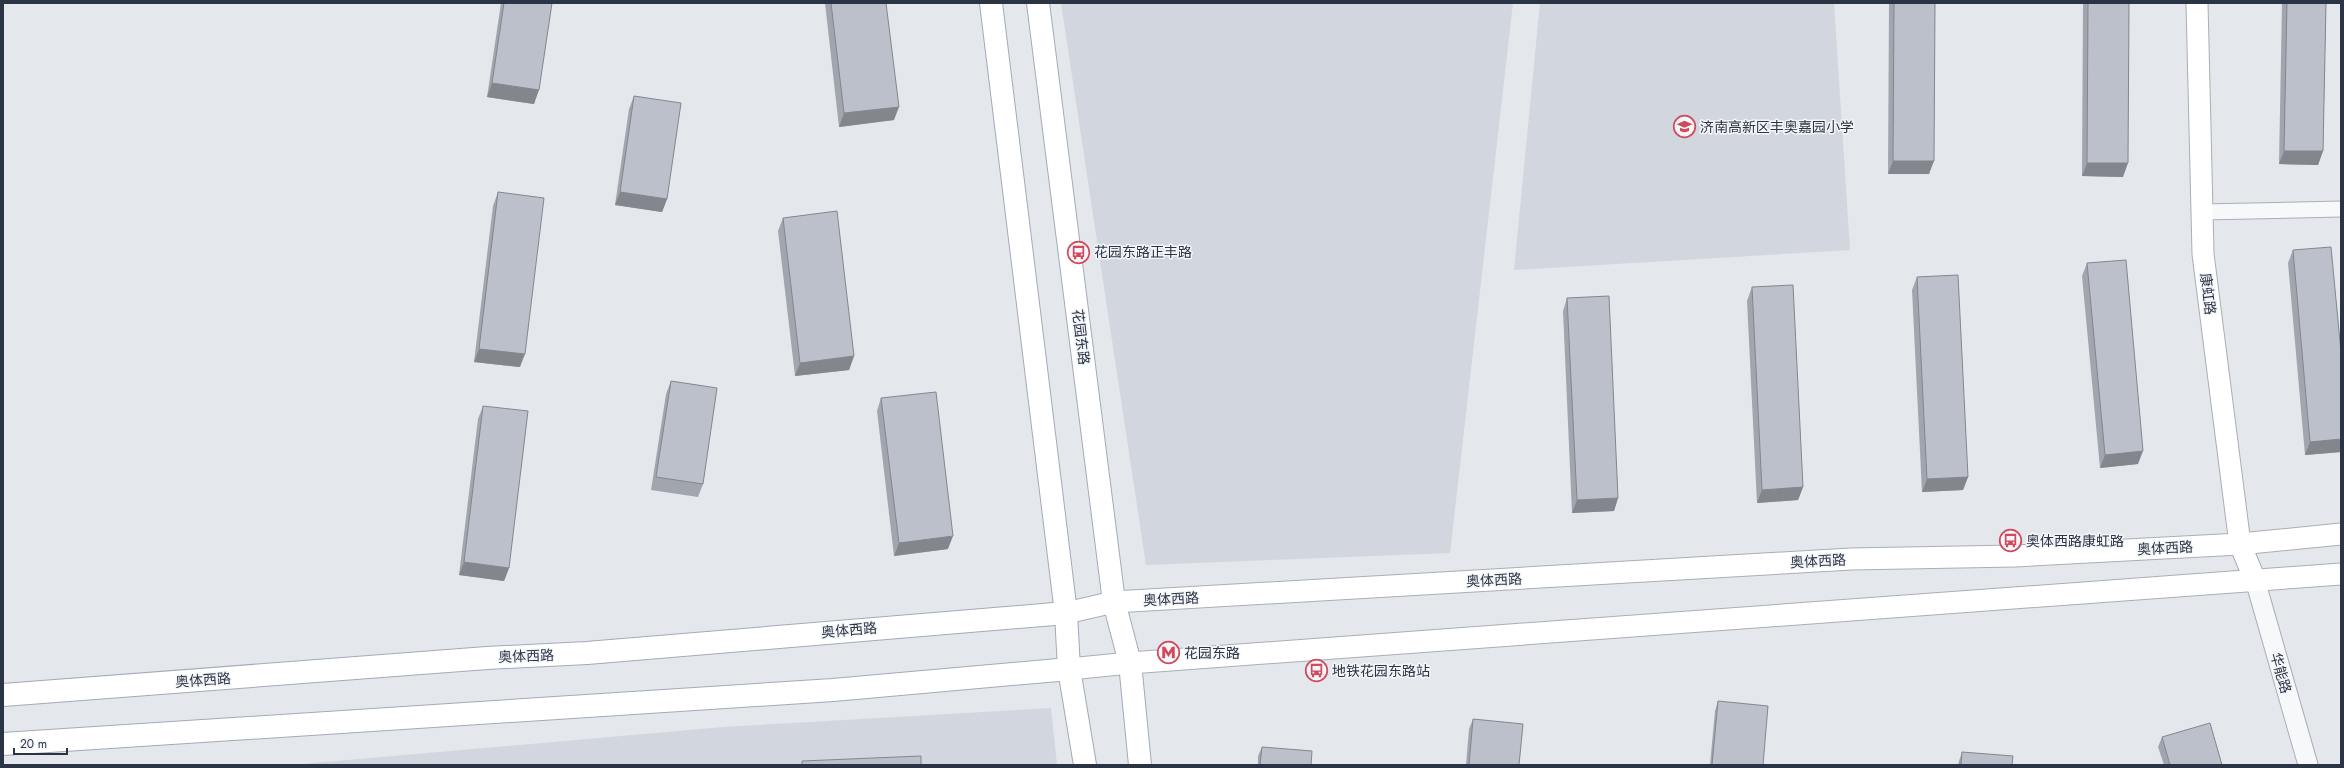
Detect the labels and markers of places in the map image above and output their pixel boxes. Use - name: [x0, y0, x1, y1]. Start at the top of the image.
- school or university icon: 济南高新区丰奥嘉园小学: [1672, 114, 1698, 140]
- place label: 济南高新区丰奥嘉园小学: [1700, 117, 1854, 137]
- bus stop icon: 花园东路正丰路: [1066, 239, 1092, 265]
- place label: 花园东路正丰路: [1094, 242, 1192, 262]
- bus stop icon: 奥体西路康虹路: [1997, 528, 2023, 554]
- place label: 奥体西路康虹路: [2026, 531, 2124, 551]
- metro station icon: 花园东路: [1156, 640, 1182, 666]
- place label: 花园东路: [1184, 643, 1240, 663]
- bus stop icon: 地铁花园东路站: [1303, 658, 1329, 684]
- place label: 地铁花园东路站: [1332, 661, 1430, 681]

